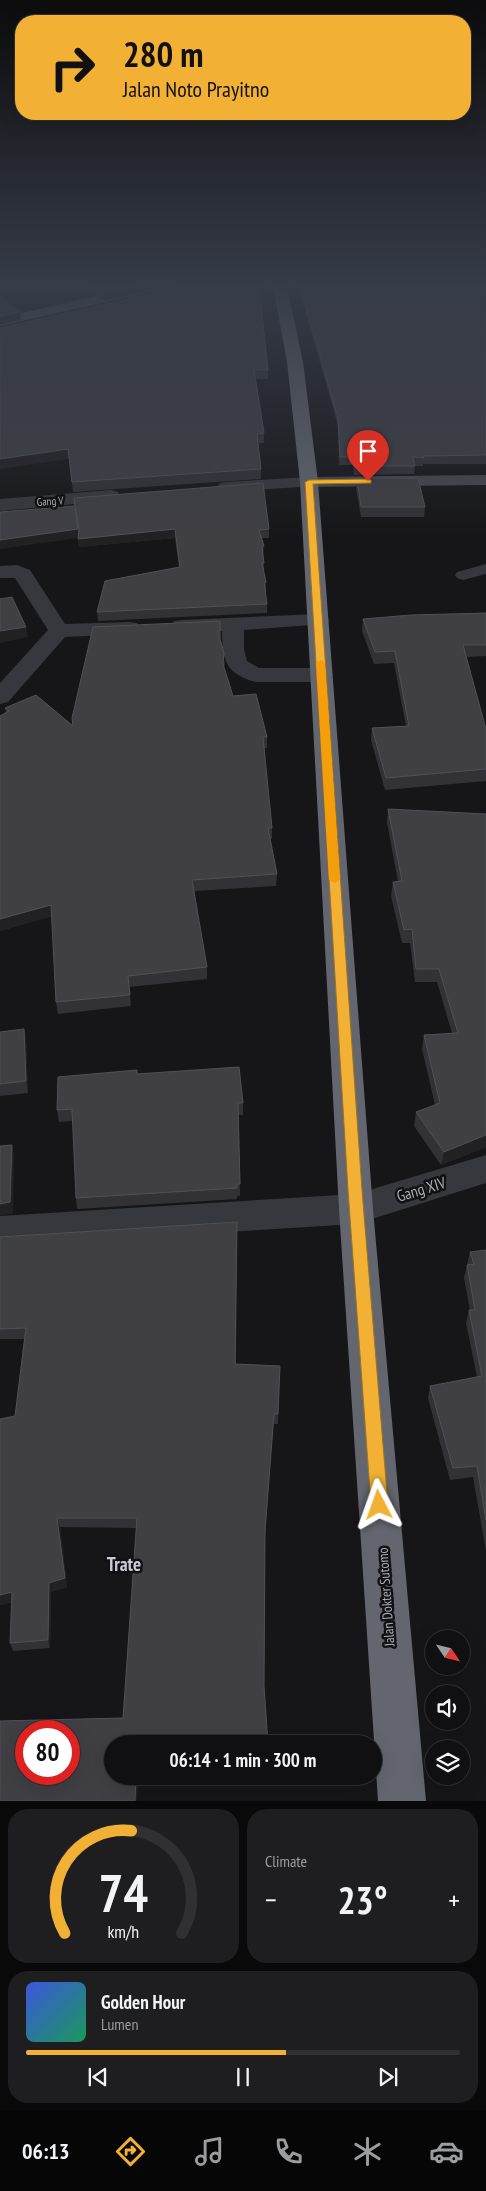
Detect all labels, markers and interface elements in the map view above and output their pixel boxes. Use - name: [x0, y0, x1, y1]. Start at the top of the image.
- text: 280 m: [123, 31, 204, 77]
- icon: right: [40, 35, 105, 100]
- text: Jalan Noto Prayitno: [123, 75, 269, 103]
- pin: [347, 430, 389, 481]
- icon: arrive: [354, 437, 382, 465]
- street label: Gang V: [36, 493, 65, 509]
- street label: Gang XIV: [394, 1172, 449, 1206]
- position arrow: [352, 1478, 404, 1530]
- street label: Jalan Dokter Sutomo: [374, 1547, 399, 1648]
- district label: Trate: [107, 1552, 141, 1576]
- north arrow: [425, 1630, 470, 1675]
- map controls: [425, 1630, 470, 1785]
- button: sound: [425, 1685, 470, 1730]
- speed limit sign: 80: [15, 1720, 80, 1785]
- button: layers: [425, 1740, 470, 1785]
- text: 06:14 · 1 min · 300 m: [170, 1748, 316, 1772]
- text: Climate: [265, 1851, 307, 1871]
- text: 74: [99, 1859, 148, 1926]
- text: 23°: [337, 1875, 388, 1924]
- text: −: [265, 1881, 277, 1918]
- text: +: [448, 1881, 460, 1918]
- text: km/h: [108, 1920, 139, 1943]
- text: Golden Hour: [101, 1990, 185, 2014]
- text: Lumen: [101, 2014, 138, 2034]
- icon: previous: [84, 2063, 112, 2091]
- icon: pause: [229, 2063, 257, 2091]
- icon: next: [374, 2063, 402, 2091]
- icon: directions: [113, 2134, 148, 2169]
- icon: music: [192, 2134, 227, 2169]
- icon: phone: [271, 2134, 306, 2169]
- icon: climate: [350, 2134, 385, 2169]
- icon: car: [429, 2134, 464, 2169]
- text: 06:13: [22, 2137, 70, 2165]

